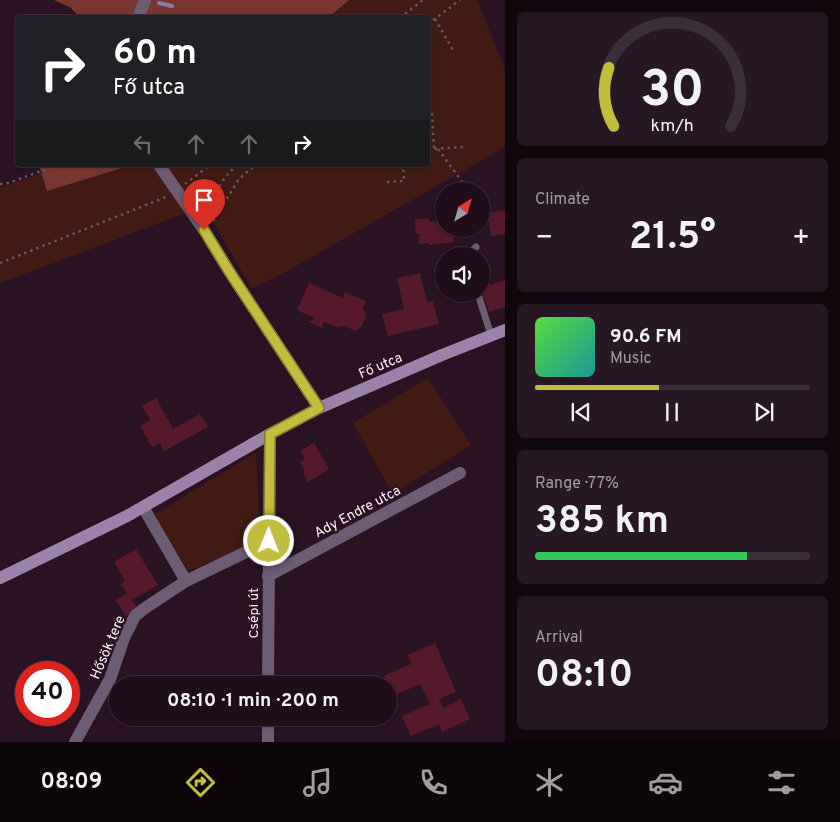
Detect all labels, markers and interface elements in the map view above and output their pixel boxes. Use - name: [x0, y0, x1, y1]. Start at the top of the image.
- text: 60 m: [113, 32, 197, 76]
- icon: right: [30, 35, 95, 100]
- text: 30: [640, 59, 705, 125]
- text: Fő utca: [113, 75, 185, 102]
- text: km/h: [651, 115, 694, 138]
- icon: left: [129, 130, 157, 158]
- icon: ahead: [182, 130, 210, 158]
- icon: ahead: [235, 130, 263, 158]
- icon: right: [288, 130, 316, 158]
- pin: [183, 179, 225, 230]
- north arrow: [435, 182, 490, 238]
- map controls: [435, 182, 490, 302]
- icon: arrive: [190, 186, 218, 214]
- text: Climate: [535, 190, 590, 210]
- text: 21.5°: [629, 214, 716, 263]
- text: −: [535, 221, 553, 257]
- text: +: [792, 221, 810, 257]
- button: sound: [435, 247, 490, 302]
- text: 90.6 FM: [610, 325, 682, 349]
- text: Music: [610, 349, 651, 369]
- street label: Fő utca: [356, 350, 405, 383]
- icon: previous: [567, 398, 595, 426]
- icon: pause: [658, 398, 686, 426]
- icon: next: [750, 398, 778, 426]
- text: Range · 77%: [535, 474, 619, 494]
- street label: Ady Endre utca: [312, 482, 404, 542]
- text: 385 km: [535, 498, 669, 547]
- position arrow: [242, 514, 294, 566]
- street label: Csépi út: [246, 588, 263, 638]
- street label: Hősök tere: [87, 613, 129, 682]
- text: Arrival: [535, 628, 583, 648]
- text: 08:10: [535, 652, 633, 701]
- speed limit sign: 40: [15, 661, 80, 726]
- text: 08:10 · 1 min · 200 m: [167, 689, 339, 713]
- icon: directions: [183, 765, 218, 800]
- icon: music: [300, 765, 335, 800]
- icon: phone: [416, 765, 451, 800]
- icon: climate: [532, 765, 567, 800]
- icon: car: [648, 765, 683, 800]
- icon: filters: [764, 765, 799, 800]
- text: 08:09: [41, 769, 102, 796]

